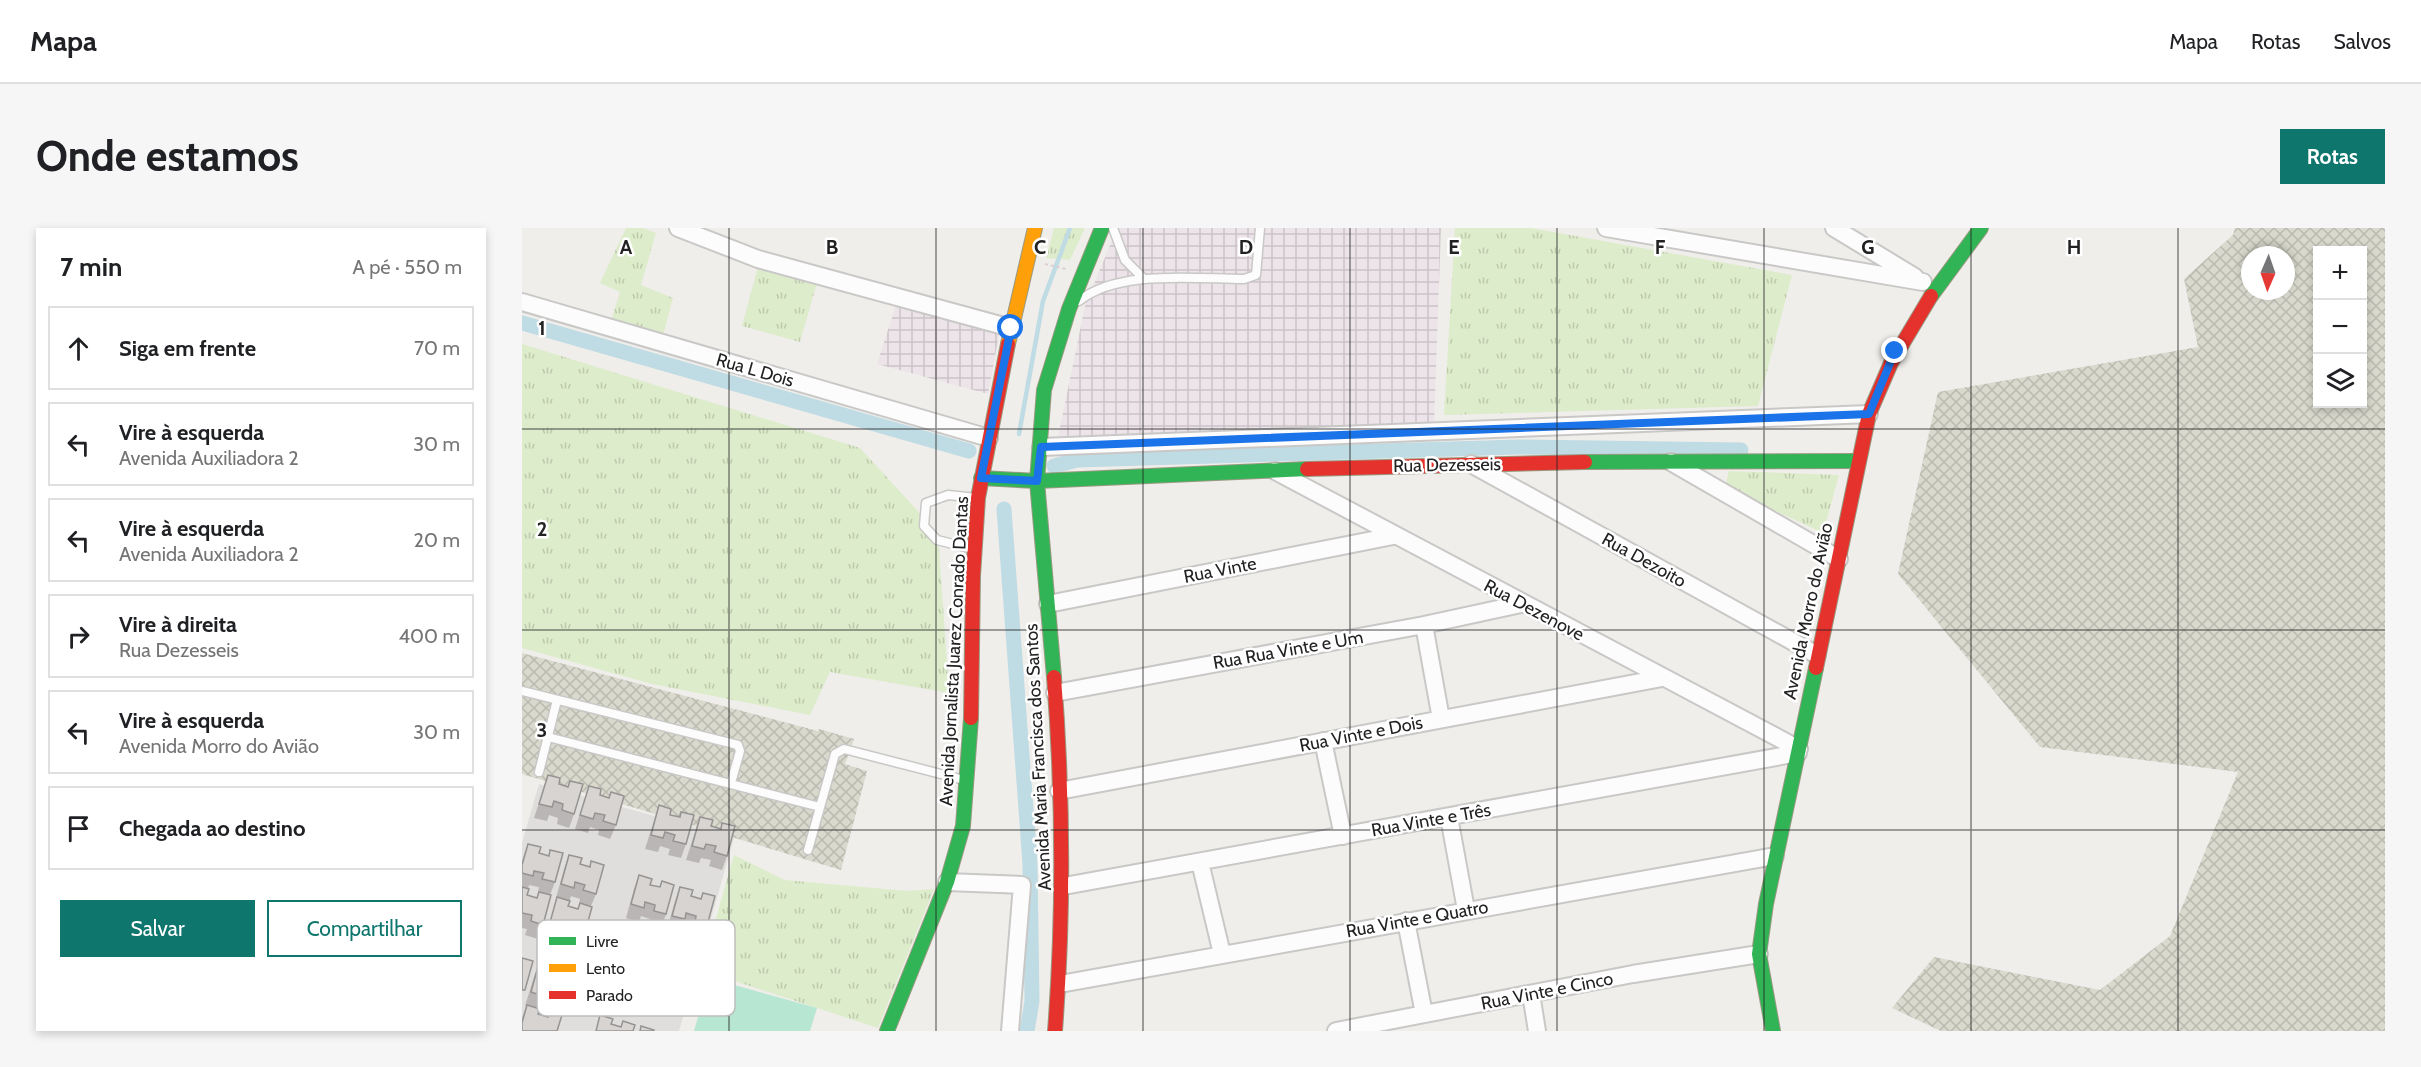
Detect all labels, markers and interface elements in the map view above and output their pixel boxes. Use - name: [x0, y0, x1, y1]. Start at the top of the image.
- text: Mapa: [30, 24, 97, 58]
- text: Mapa: [2169, 29, 2218, 54]
- text: Rotas: [2251, 29, 2300, 54]
- text: Salvos: [2333, 29, 2391, 54]
- button: Rotas: [2280, 129, 2385, 184]
- text: Onde estamos: [36, 130, 299, 182]
- text: A: [620, 235, 633, 259]
- text: B: [826, 235, 838, 259]
- text: C: [1034, 235, 1046, 259]
- text: D: [1239, 235, 1253, 259]
- text: E: [1448, 235, 1460, 259]
- text: F: [1655, 235, 1666, 259]
- text: G: [1861, 235, 1875, 259]
- text: H: [2067, 235, 2081, 259]
- north arrow: [2241, 246, 2295, 300]
- map controls: [2313, 246, 2367, 408]
- button: +: [2313, 246, 2367, 300]
- text: 7 min: [60, 251, 122, 283]
- text: A pé · 550 m: [352, 255, 462, 279]
- button: −: [2313, 300, 2367, 354]
- route start: [997, 314, 1023, 340]
- text: 1: [538, 316, 546, 340]
- icon: ahead: [62, 332, 95, 365]
- text: Siga em frente: [119, 335, 256, 362]
- text: 70 m: [414, 336, 460, 360]
- route end: [1881, 337, 1907, 363]
- street label: Rua L Dois: [714, 348, 796, 392]
- button: layers: [2313, 354, 2367, 408]
- text: Vire à esquerda: [119, 419, 264, 446]
- icon: left: [62, 428, 95, 461]
- text: 30 m: [413, 432, 460, 456]
- text: Avenida Auxiliadora 2: [119, 446, 299, 470]
- street label: Rua Dezesseis: [1393, 453, 1501, 477]
- street label: Avenida Jornalista Juarez Conrado Dantas: [935, 496, 973, 806]
- text: Vire à esquerda: [119, 515, 264, 542]
- text: 2: [537, 517, 547, 541]
- street label: Avenida Morro do Avião: [1779, 521, 1837, 701]
- icon: left: [62, 524, 95, 557]
- text: 20 m: [414, 528, 460, 552]
- street label: Rua Dezoito: [1598, 528, 1690, 592]
- text: Avenida Auxiliadora 2: [119, 542, 299, 566]
- street label: Rua Vinte: [1182, 552, 1258, 588]
- street label: Rua Dezenove: [1480, 574, 1588, 646]
- text: Vire à direita: [119, 611, 237, 638]
- icon: right: [62, 620, 95, 653]
- street label: Avenida Maria Francisca dos Santos: [1020, 623, 1056, 891]
- text: 400 m: [398, 624, 460, 648]
- street label: Rua Rua Vinte e Um: [1211, 626, 1365, 674]
- text: Rua Dezesseis: [119, 638, 239, 662]
- text: Vire à esquerda: [119, 707, 264, 734]
- street label: Rua Vinte e Dois: [1298, 711, 1424, 757]
- icon: left: [62, 716, 95, 749]
- text: 3: [537, 718, 547, 742]
- text: 30 m: [413, 720, 460, 744]
- text: Avenida Morro do Avião: [119, 734, 319, 758]
- street label: Rua Vinte e Três: [1370, 799, 1492, 841]
- icon: arrive: [62, 812, 95, 845]
- text: Chegada ao destino: [119, 815, 305, 842]
- street label: Rua Vinte e Quatro: [1344, 896, 1490, 942]
- button: Salvar: [60, 900, 255, 957]
- button: Compartilhar: [267, 900, 462, 957]
- legend: [537, 920, 735, 1016]
- text: Livre: [586, 932, 618, 951]
- text: Lento: [586, 959, 625, 978]
- street label: Rua Vinte e Cinco: [1479, 967, 1615, 1015]
- text: Parado: [586, 986, 633, 1005]

